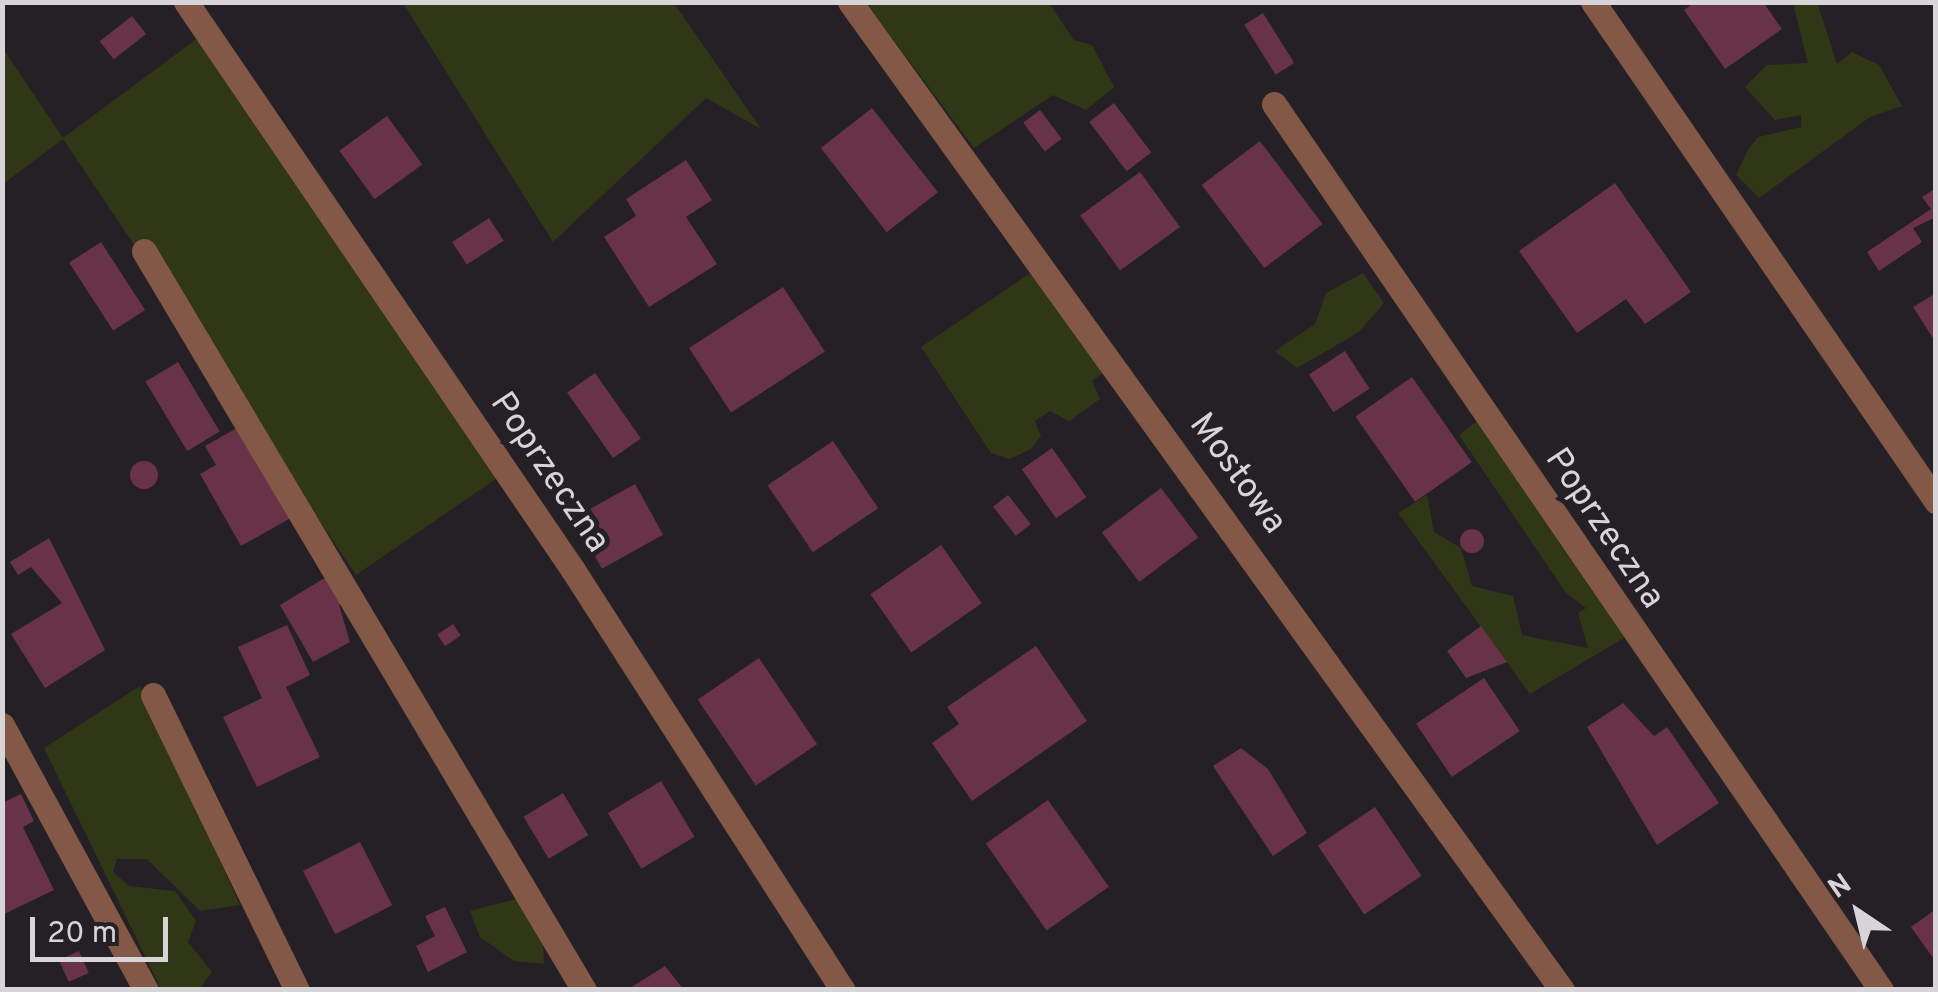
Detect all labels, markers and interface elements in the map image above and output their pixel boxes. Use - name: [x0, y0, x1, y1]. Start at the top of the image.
- street label: Poprzeczna: [480, 385, 618, 561]
- street label: Mostowa: [1179, 406, 1295, 542]
- street label: Poprzeczna: [1535, 441, 1673, 617]
- north arrow: [1808, 862, 1908, 962]
- text: N: [1822, 867, 1859, 908]
- scale bar: [35, 897, 172, 959]
- text: 20 m: [47, 916, 117, 953]

